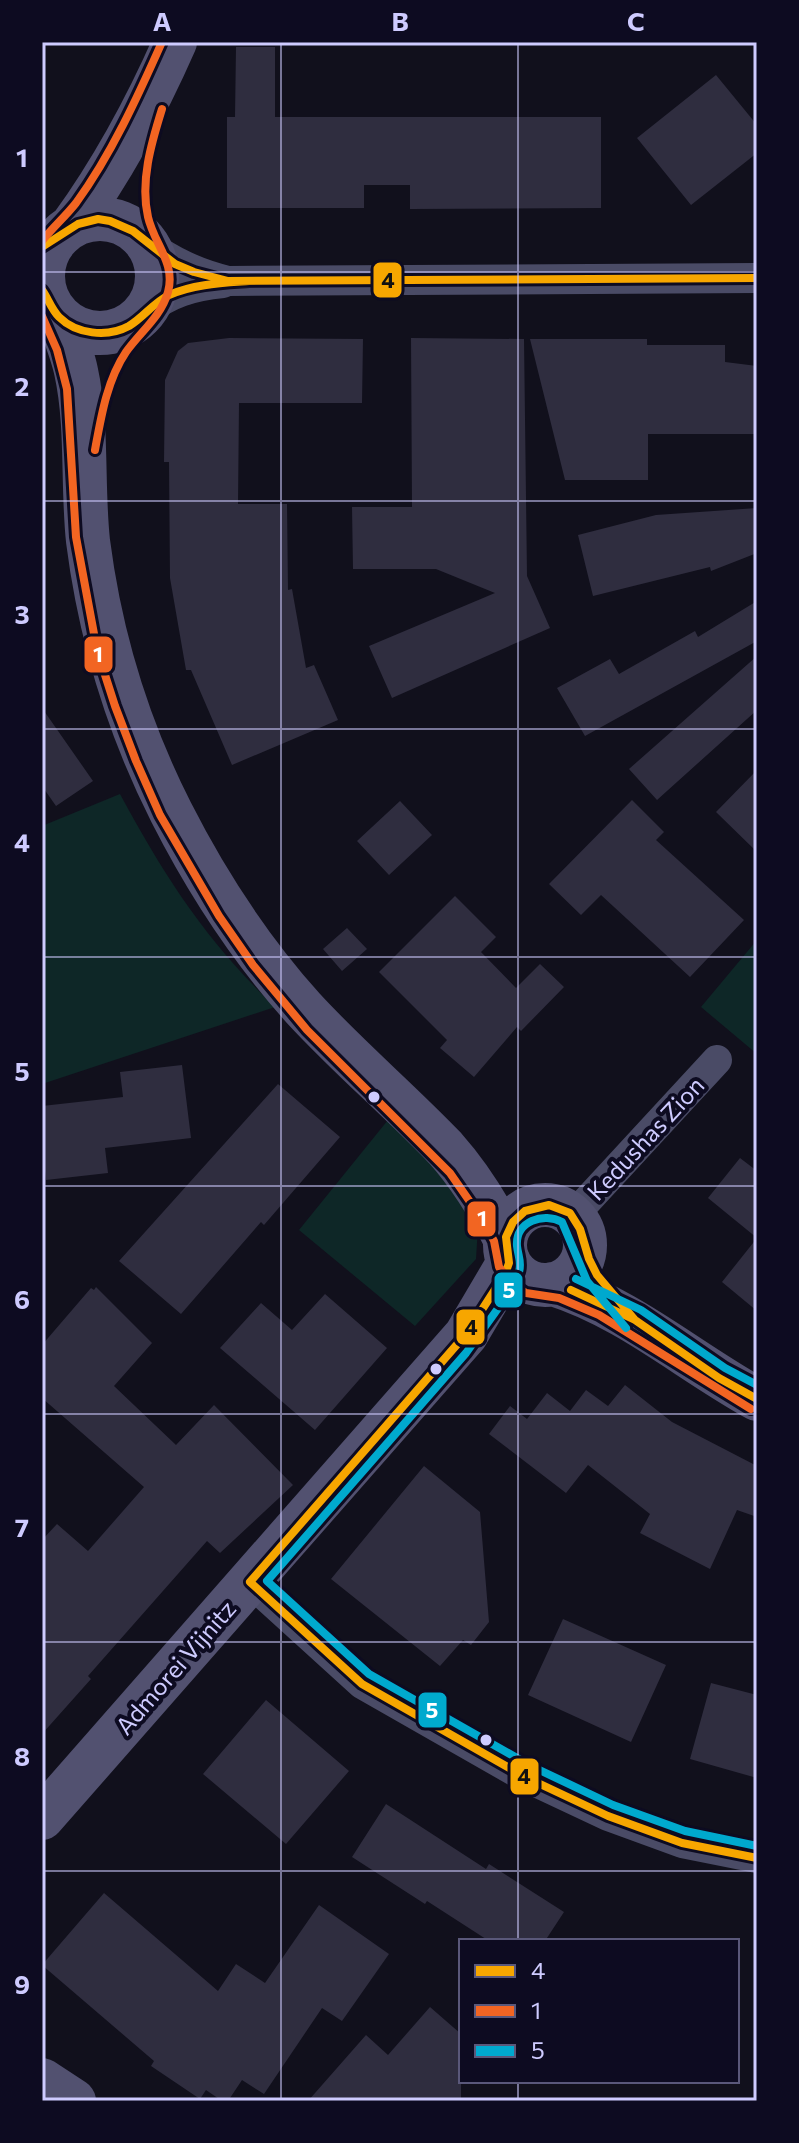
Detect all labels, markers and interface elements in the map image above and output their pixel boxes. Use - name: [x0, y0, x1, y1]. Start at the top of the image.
- text: A: [153, 5, 172, 36]
- text: B: [391, 5, 409, 36]
- text: C: [627, 5, 645, 36]
- text: 1: [16, 141, 28, 172]
- line badge: 4: [372, 261, 403, 299]
- text: 4: [381, 266, 395, 293]
- text: 2: [15, 370, 29, 401]
- text: 3: [14, 598, 30, 629]
- line badge: 1: [83, 635, 114, 674]
- text: 1: [93, 640, 103, 667]
- text: 4: [14, 826, 30, 857]
- text: 5: [14, 1055, 30, 1086]
- street label: Kedushas Zion: [580, 1070, 710, 1206]
- unlabelled marker: [366, 1089, 382, 1105]
- line badge: 1: [466, 1200, 497, 1238]
- text: 1: [477, 1204, 487, 1231]
- line badge: 5: [493, 1271, 524, 1309]
- text: 5: [503, 1276, 515, 1303]
- text: 6: [14, 1283, 30, 1314]
- line badge: 4: [455, 1308, 486, 1346]
- text: 4: [464, 1313, 478, 1340]
- unlabelled marker: [428, 1361, 444, 1377]
- text: 7: [15, 1511, 29, 1542]
- street label: Admorei Vijnitz: [109, 1594, 241, 1740]
- line badge: 5: [417, 1691, 448, 1729]
- text: 5: [426, 1696, 438, 1723]
- unlabelled marker: [478, 1732, 494, 1748]
- text: 8: [14, 1740, 30, 1771]
- line badge: 4: [509, 1757, 540, 1796]
- text: 4: [517, 1762, 531, 1789]
- legend: [459, 1939, 739, 2083]
- text: 4: [531, 1955, 545, 1984]
- text: 9: [14, 1968, 30, 1999]
- text: 1: [531, 1995, 541, 2024]
- text: 5: [531, 2035, 545, 2064]

